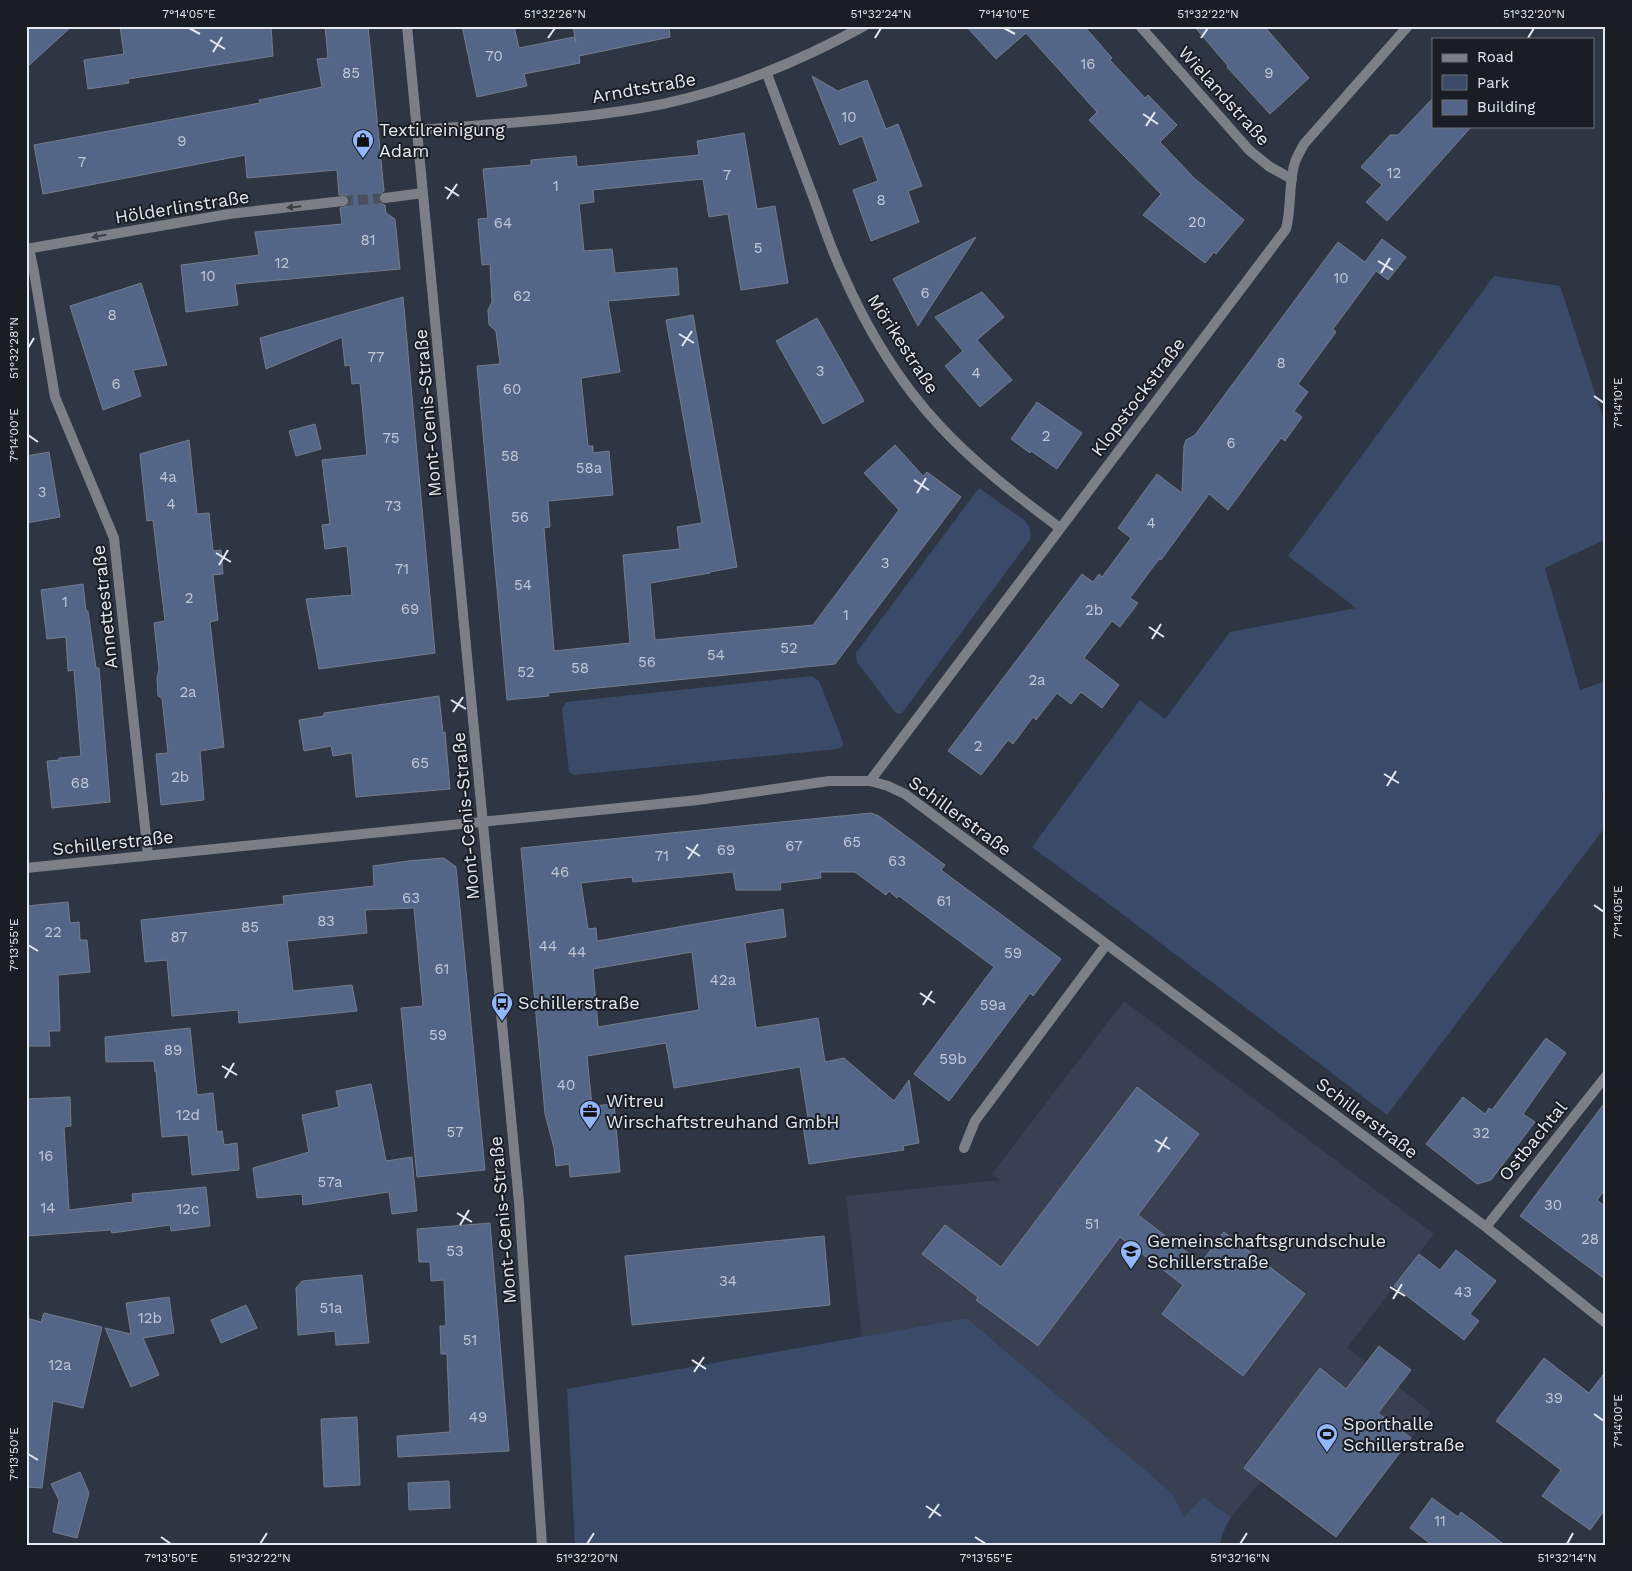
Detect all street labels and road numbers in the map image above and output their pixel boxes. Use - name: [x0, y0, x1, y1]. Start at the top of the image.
- street label: Wielandstraße: [1174, 42, 1274, 150]
- street label: Arndtstraße: [590, 68, 697, 107]
- street label: Hölderlinstraße: [113, 186, 251, 227]
- street label: Mörikestraße: [864, 290, 943, 397]
- street label: Mont-Cenis-Straße: [410, 328, 445, 498]
- street label: Klopstockstraße: [1086, 333, 1189, 460]
- street label: Annettestraße: [88, 544, 121, 670]
- street label: Mont-Cenis-Straße: [448, 731, 483, 901]
- street label: Schillerstraße: [905, 771, 1016, 860]
- street label: Schillerstraße: [51, 826, 175, 859]
- street label: Schillerstraße: [1312, 1073, 1422, 1163]
- street label: Ostbachtal: [1494, 1096, 1571, 1185]
- street label: Mont-Cenis-Straße: [485, 1135, 520, 1305]

